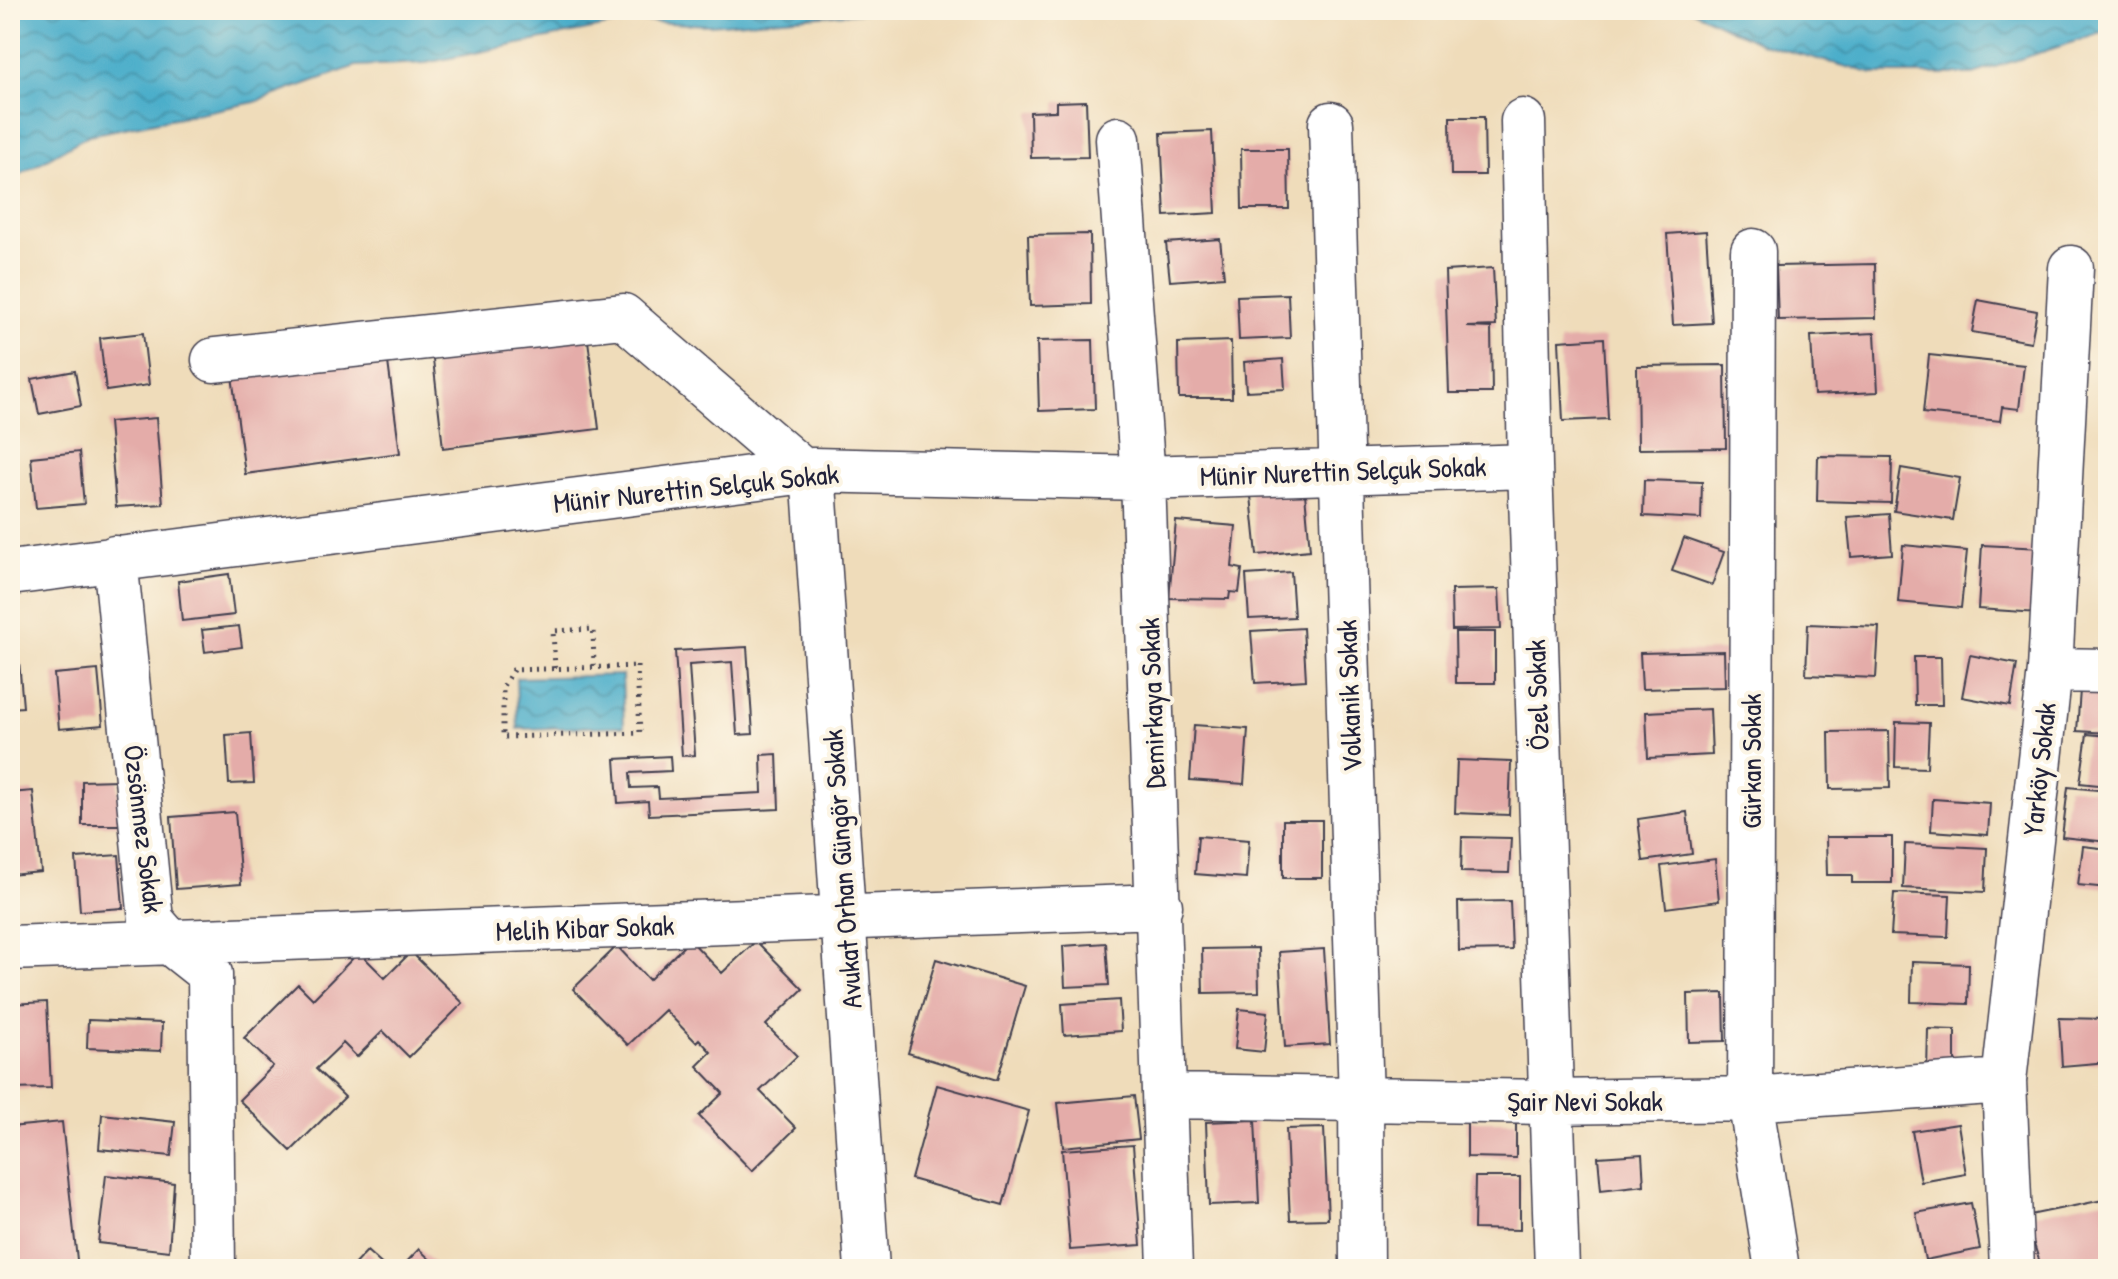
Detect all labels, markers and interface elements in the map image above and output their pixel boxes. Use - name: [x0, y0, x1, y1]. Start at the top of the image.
- street label: Münir Nurettin Selçuk Sokak: [1199, 447, 1487, 495]
- street label: Münir Nurettin Selçuk Sokak: [552, 454, 841, 522]
- street label: Demirkaya Sokak: [1130, 617, 1174, 789]
- street label: Volkanik Sokak: [1327, 619, 1371, 773]
- street label: Özel Sokak: [1516, 639, 1558, 751]
- street label: Gürkan Sokak: [1732, 693, 1770, 829]
- street label: Yarköy Sokak: [2013, 700, 2065, 837]
- street label: Avukat Orhan Güngör Sokak: [813, 728, 871, 1010]
- street label: Özsönmez Sokak: [115, 743, 173, 916]
- street label: Melih Kibar Sokak: [495, 906, 675, 950]
- street label: Şair Nevi Sokak: [1507, 1082, 1663, 1120]

